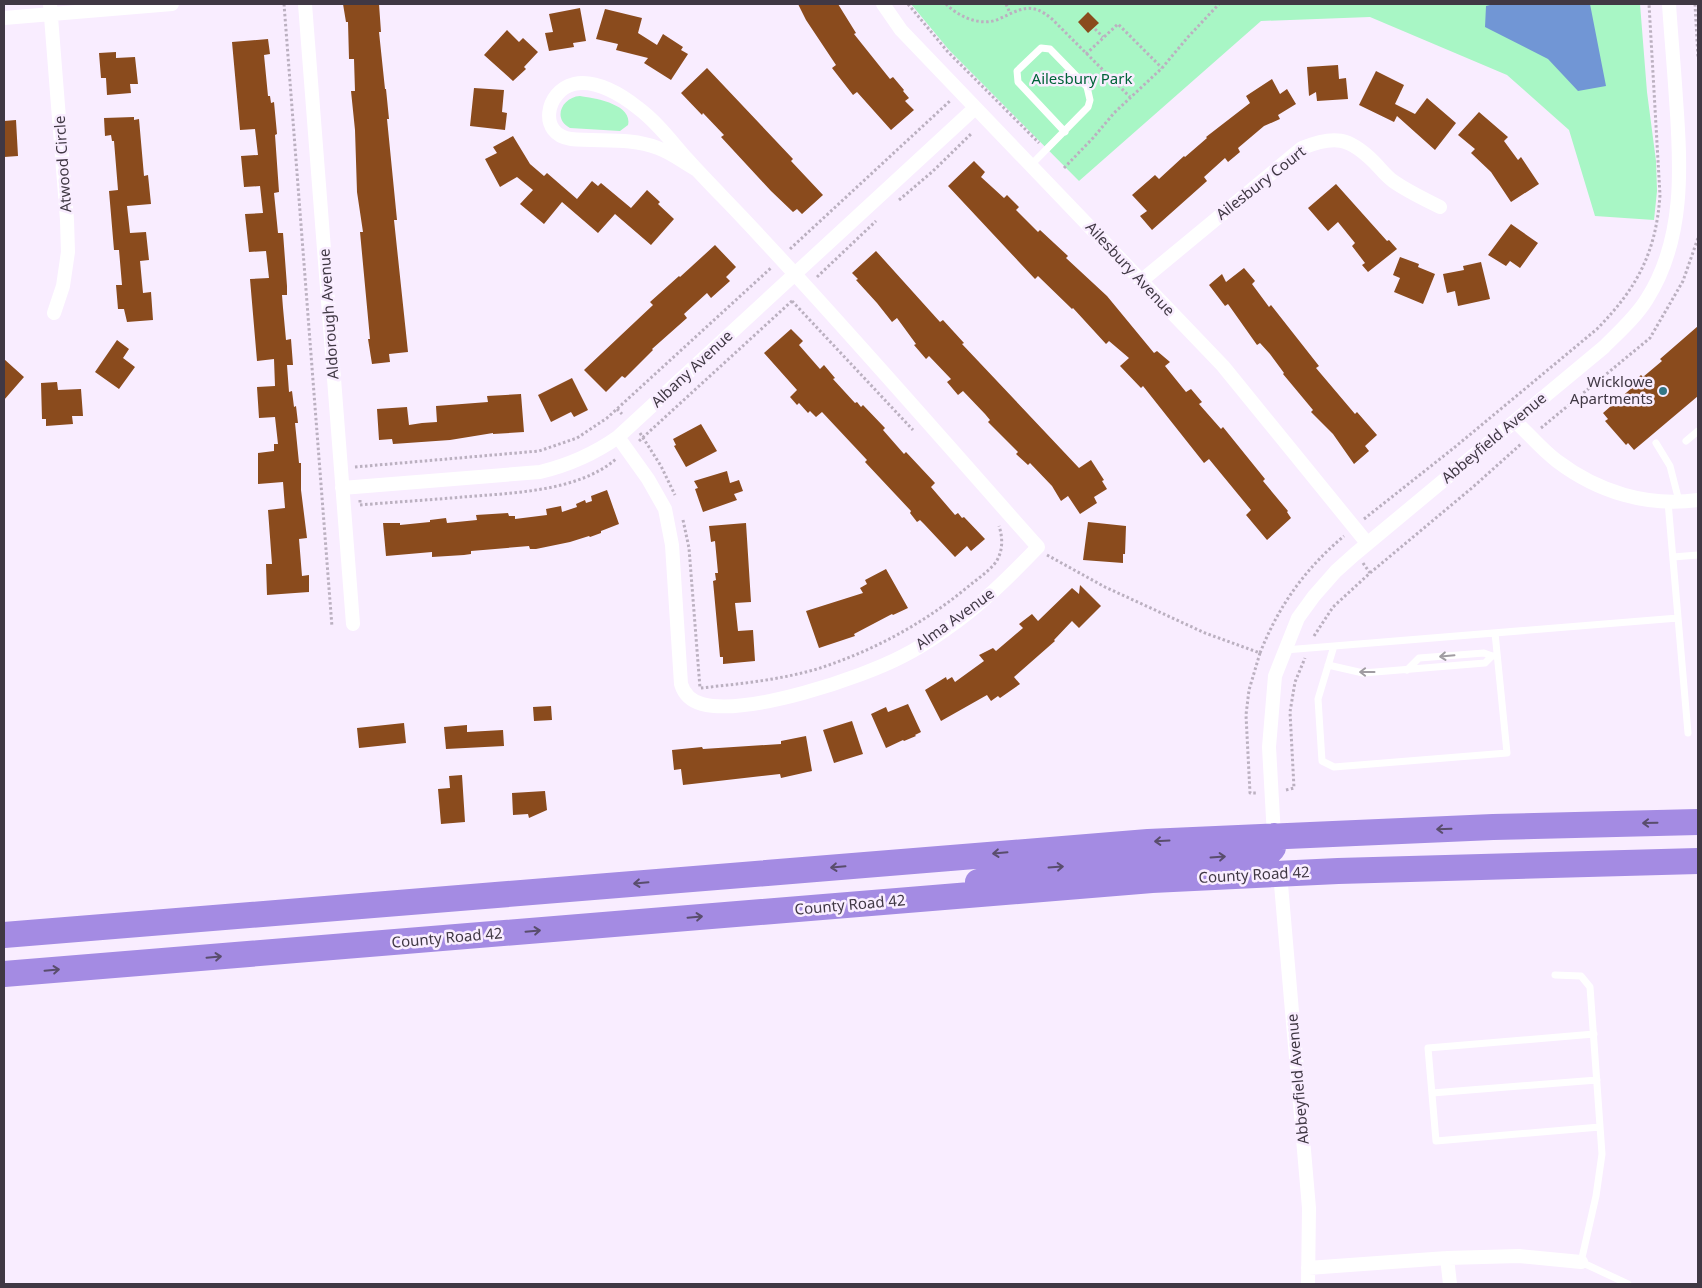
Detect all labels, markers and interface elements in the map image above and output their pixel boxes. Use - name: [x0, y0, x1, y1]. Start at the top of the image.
- park label: Ailesbury Park: [1032, 68, 1132, 88]
- street label: Atwood Circle: [49, 115, 75, 213]
- street label: Ailesbury Court: [1211, 141, 1310, 224]
- street label: Ailesbury Avenue: [1082, 217, 1180, 320]
- street label: Aldorough Avenue: [313, 248, 343, 380]
- street label: Albany Avenue: [646, 325, 736, 411]
- place label: Wicklowe Apartments: [1570, 371, 1653, 408]
- marker: Wicklowe Apartments: [1657, 385, 1669, 397]
- street label: Abbeyfield Avenue: [1437, 387, 1550, 487]
- street label: Alma Avenue: [911, 583, 998, 653]
- one-way arrow: [1439, 651, 1455, 660]
- one-way arrow: [1359, 667, 1376, 677]
- one-way arrow: [1642, 818, 1658, 828]
- one-way arrow: [1437, 824, 1453, 834]
- one-way arrow: [1154, 837, 1170, 846]
- one-way arrow: [992, 849, 1008, 858]
- one-way arrow: [1209, 853, 1225, 862]
- street label: County Road 42: [1198, 861, 1310, 887]
- one-way arrow: [830, 862, 846, 871]
- one-way arrow: [1047, 863, 1063, 872]
- one-way arrow: [633, 878, 649, 888]
- street label: County Road 42: [794, 889, 906, 919]
- one-way arrow: [687, 913, 703, 922]
- street label: County Road 42: [391, 922, 503, 952]
- one-way arrow: [525, 926, 541, 935]
- one-way arrow: [206, 952, 222, 962]
- one-way arrow: [44, 965, 60, 975]
- street label: Abbeyfield Avenue: [1281, 1013, 1313, 1145]

